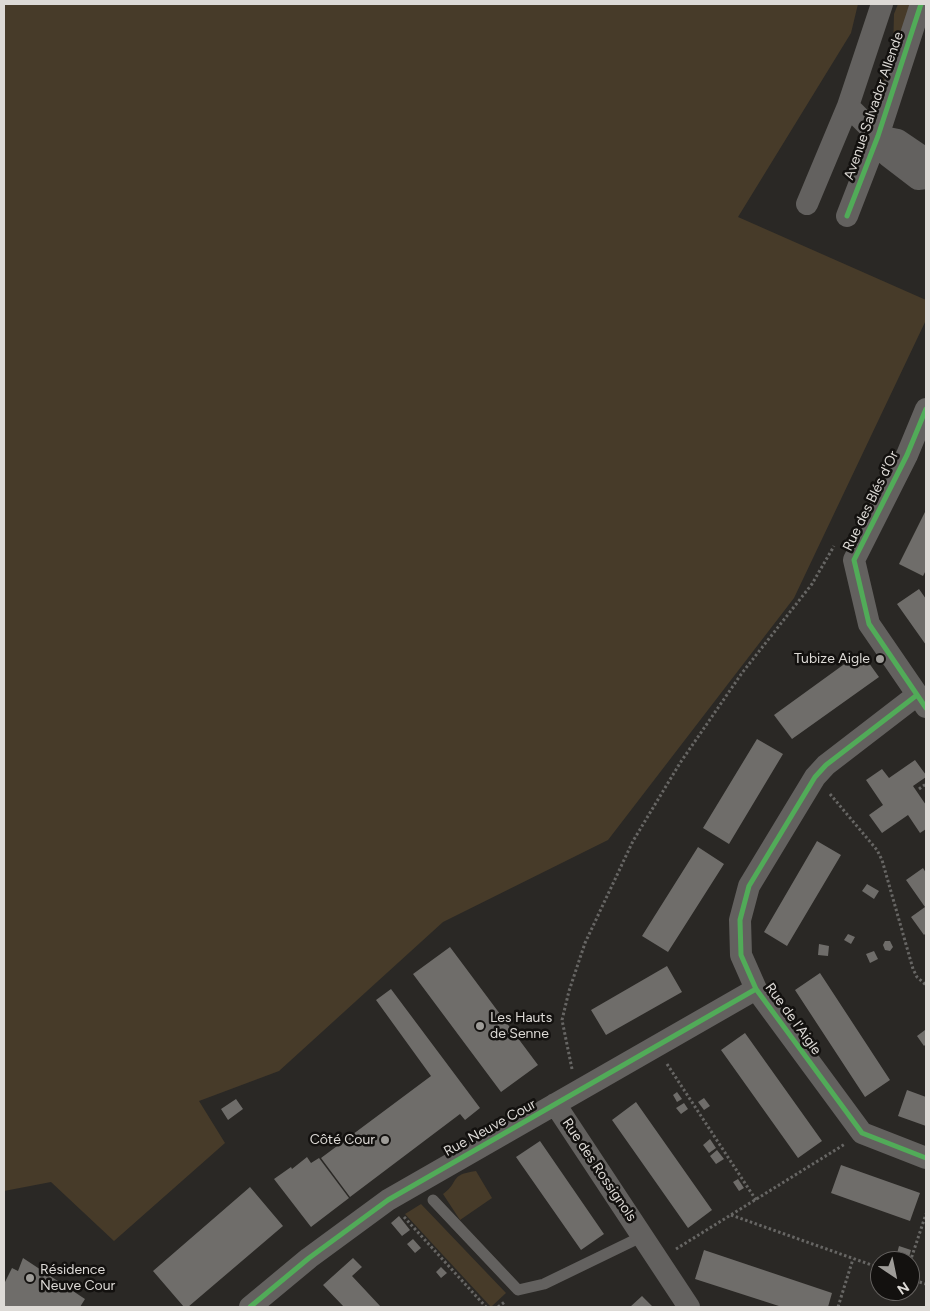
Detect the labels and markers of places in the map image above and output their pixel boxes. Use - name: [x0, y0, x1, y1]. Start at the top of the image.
- place label: Tubize Aigle: [794, 651, 870, 667]
- marker: Tubize Aigle: [874, 653, 886, 665]
- place label: Les Hauts de Senne: [490, 1010, 552, 1042]
- marker: Les Hauts de Senne: [474, 1020, 486, 1032]
- place label: Côté Cour: [310, 1132, 375, 1148]
- marker: Côté Cour: [379, 1134, 391, 1146]
- place label: Résidence Neuve Cour: [40, 1262, 115, 1294]
- marker: Résidence Neuve Cour: [24, 1272, 36, 1284]

